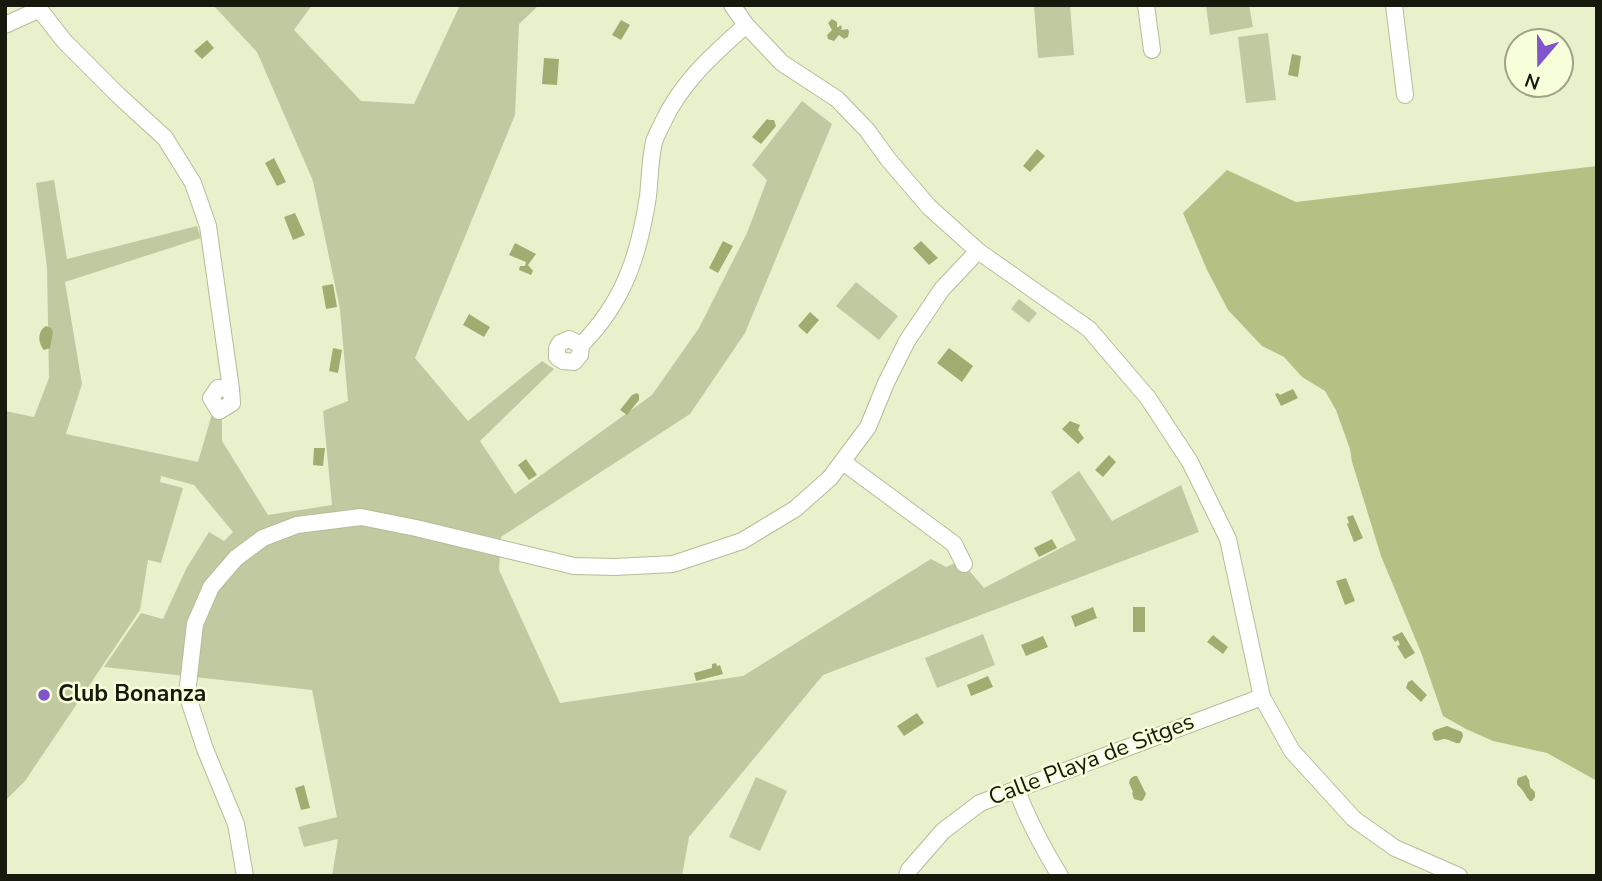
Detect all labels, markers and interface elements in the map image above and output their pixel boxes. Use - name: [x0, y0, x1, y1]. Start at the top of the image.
- north arrow: [1504, 28, 1574, 98]
- text: N: [1521, 66, 1544, 96]
- place label: Club Bonanza: [58, 681, 206, 709]
- marker: Club Bonanza: [36, 687, 52, 703]
- street label: Calle Playa de Sitges: [985, 709, 1199, 813]

